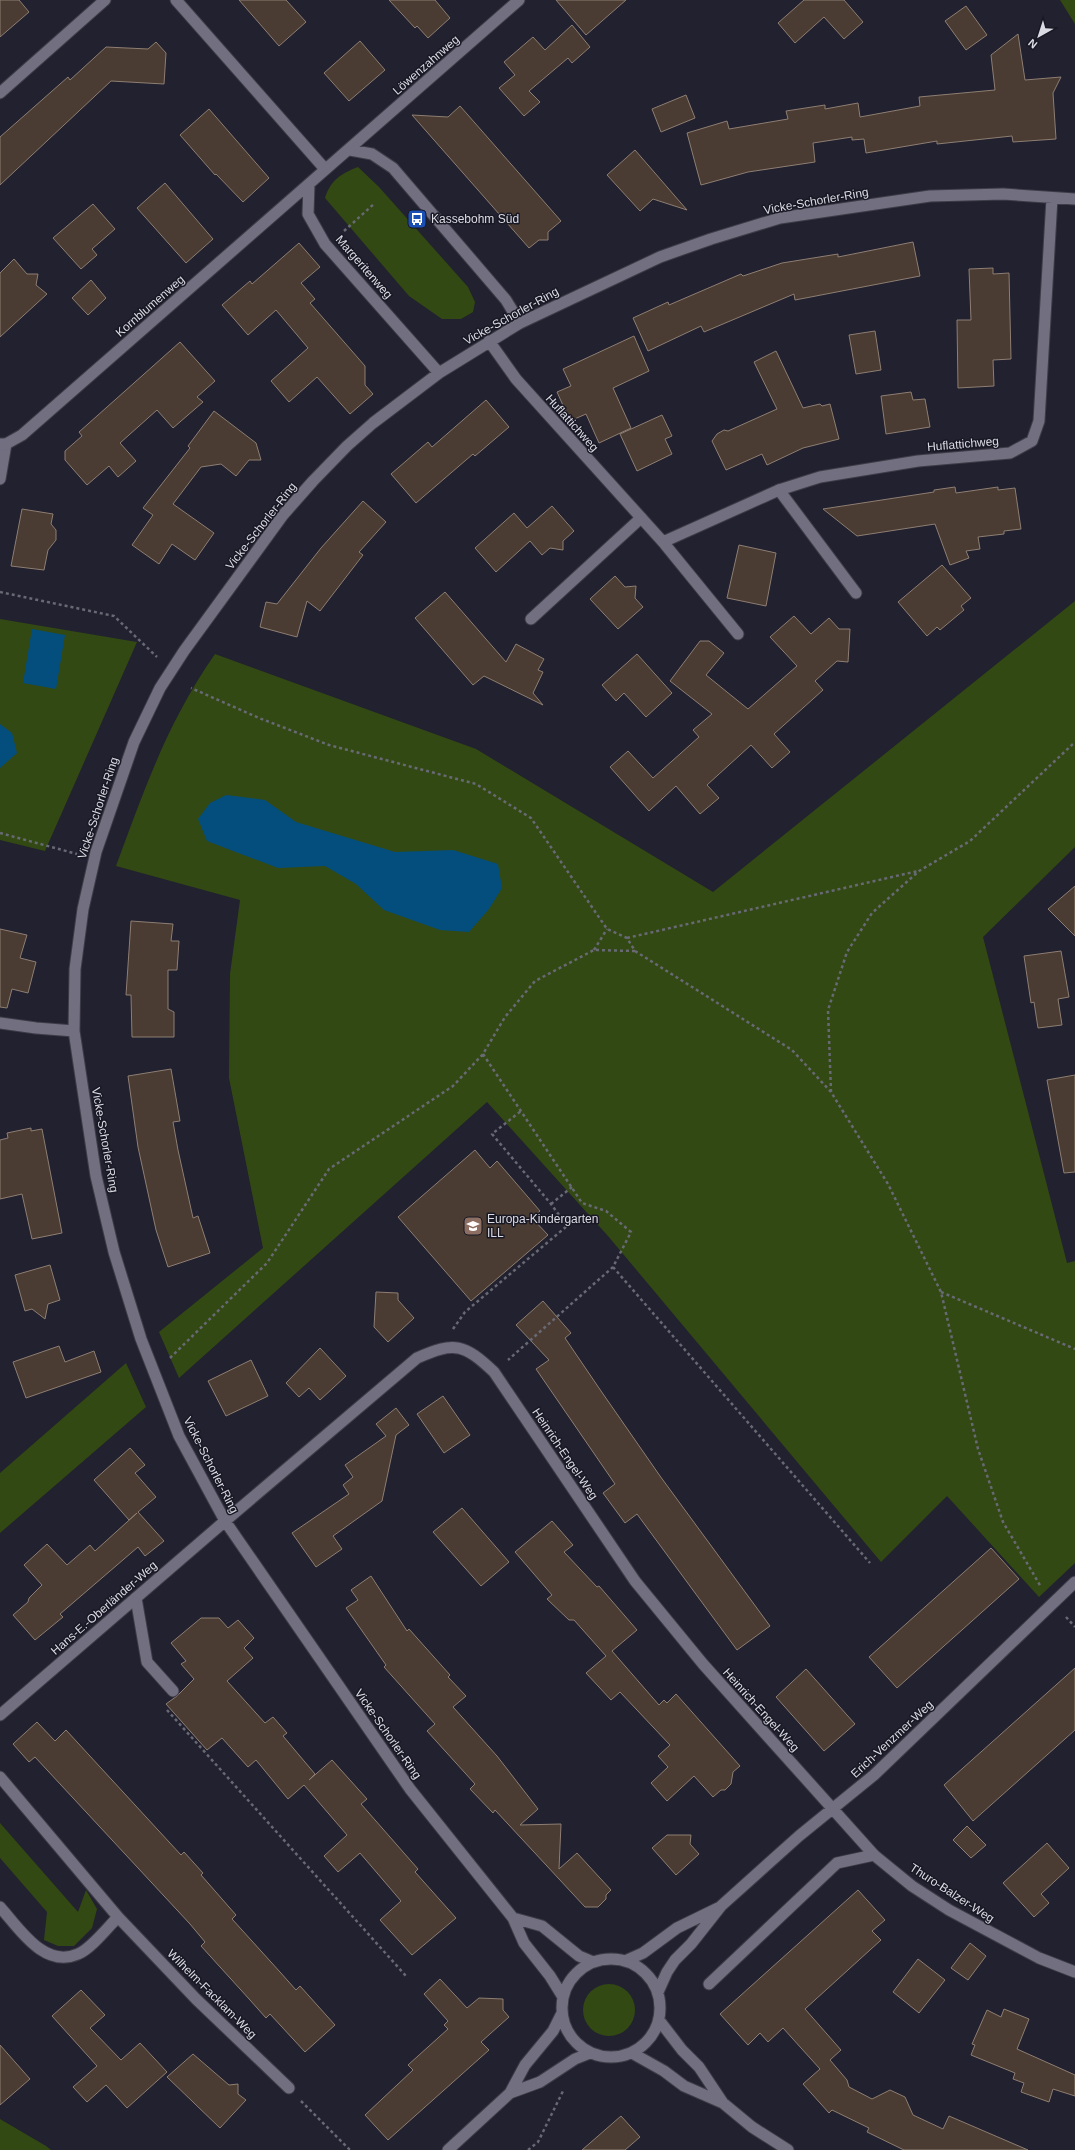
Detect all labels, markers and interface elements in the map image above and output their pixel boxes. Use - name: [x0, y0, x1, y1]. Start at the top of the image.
- north arrow: [1019, 16, 1059, 56]
- street label: Löwenzahnweg: [390, 32, 462, 98]
- text: N: [1026, 37, 1040, 51]
- street label: Vicke-Schorler-Ring: [762, 185, 870, 217]
- bus stop icon: Kassebohm Süd: [406, 208, 428, 230]
- place label: Kassebohm Süd: [431, 212, 519, 226]
- street label: Margeritenweg: [333, 232, 395, 302]
- street label: Kornblumenweg: [113, 272, 187, 340]
- street label: Vicke-Schorler-Ring: [461, 284, 561, 348]
- street label: Huflattichweg: [543, 392, 601, 454]
- street label: Huflattichweg: [927, 434, 999, 454]
- street label: Vicke-Schorler-Ring: [223, 480, 299, 572]
- street label: Vicke-Schorler-Ring: [75, 755, 121, 861]
- street label: Vicke-Schorler-Ring: [89, 1086, 121, 1194]
- place label: Europa-Kindergarten ILL: [487, 1212, 598, 1240]
- school or university icon: Europa-Kindergarten ILL: [462, 1215, 484, 1237]
- street label: Heinrich-Engel-Weg: [529, 1406, 601, 1502]
- street label: Vicke-Schorler-Ring: [181, 1414, 241, 1516]
- street label: Hans-E.-Oberländer-Weg: [48, 1558, 160, 1658]
- street label: Heinrich-Engel-Weg: [720, 1665, 802, 1755]
- street label: Vicke-Schorler-Ring: [352, 1686, 424, 1782]
- street label: Erich-Venzmer-Weg: [848, 1697, 936, 1781]
- street label: Thuro-Balzer-Weg: [907, 1860, 997, 1926]
- street label: Wilhelm-Facklam-Weg: [164, 1946, 260, 2042]

